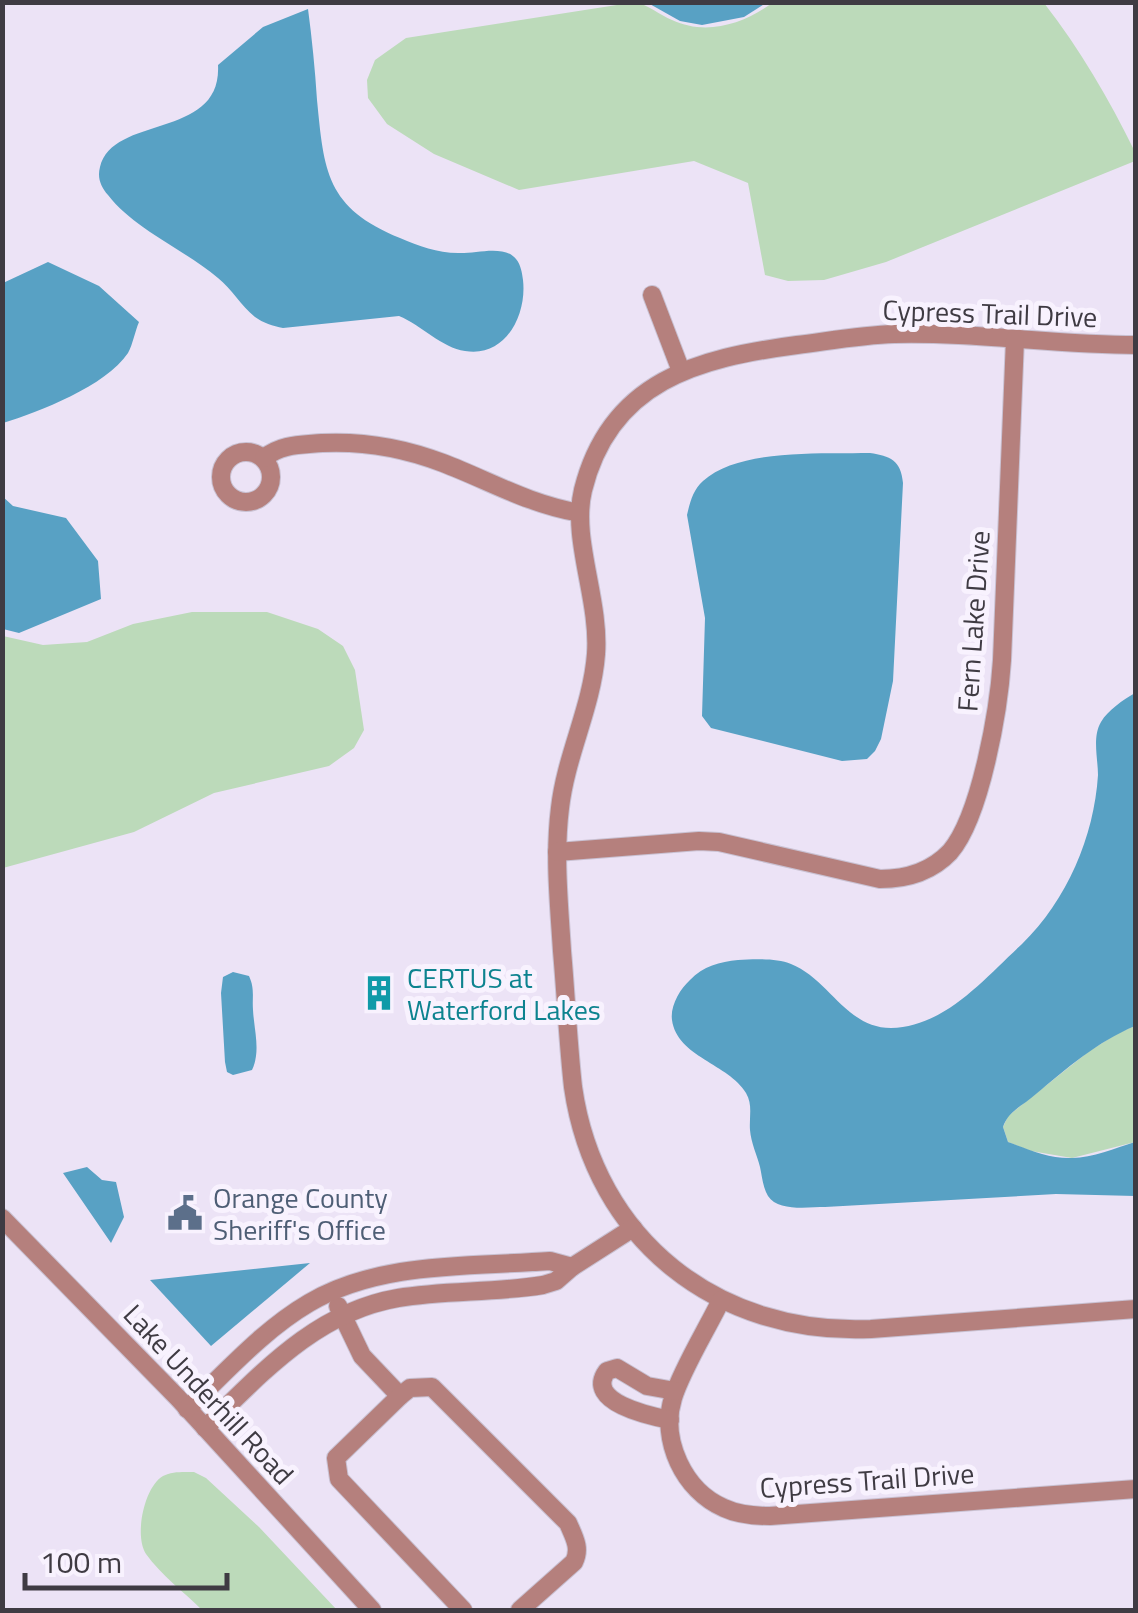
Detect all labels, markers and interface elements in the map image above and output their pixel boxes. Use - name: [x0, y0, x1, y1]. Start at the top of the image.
- street label: Cypress Trail Drive: [882, 288, 1098, 338]
- street label: Fern Lake Drive: [945, 529, 1001, 713]
- place label: CERTUS at Waterford Lakes: [407, 956, 601, 1031]
- building icon: CERTUS at Waterford Lakes: [360, 974, 398, 1012]
- place label: Orange County Sheriff's Office: [213, 1176, 388, 1251]
- public building icon: Orange County Sheriff's Office: [166, 1194, 204, 1232]
- street label: Lake Underhill Road: [114, 1294, 304, 1494]
- street label: Cypress Trail Drive: [758, 1451, 976, 1509]
- scale bar: [25, 1528, 228, 1590]
- text: 100 m: [40, 1539, 122, 1585]

